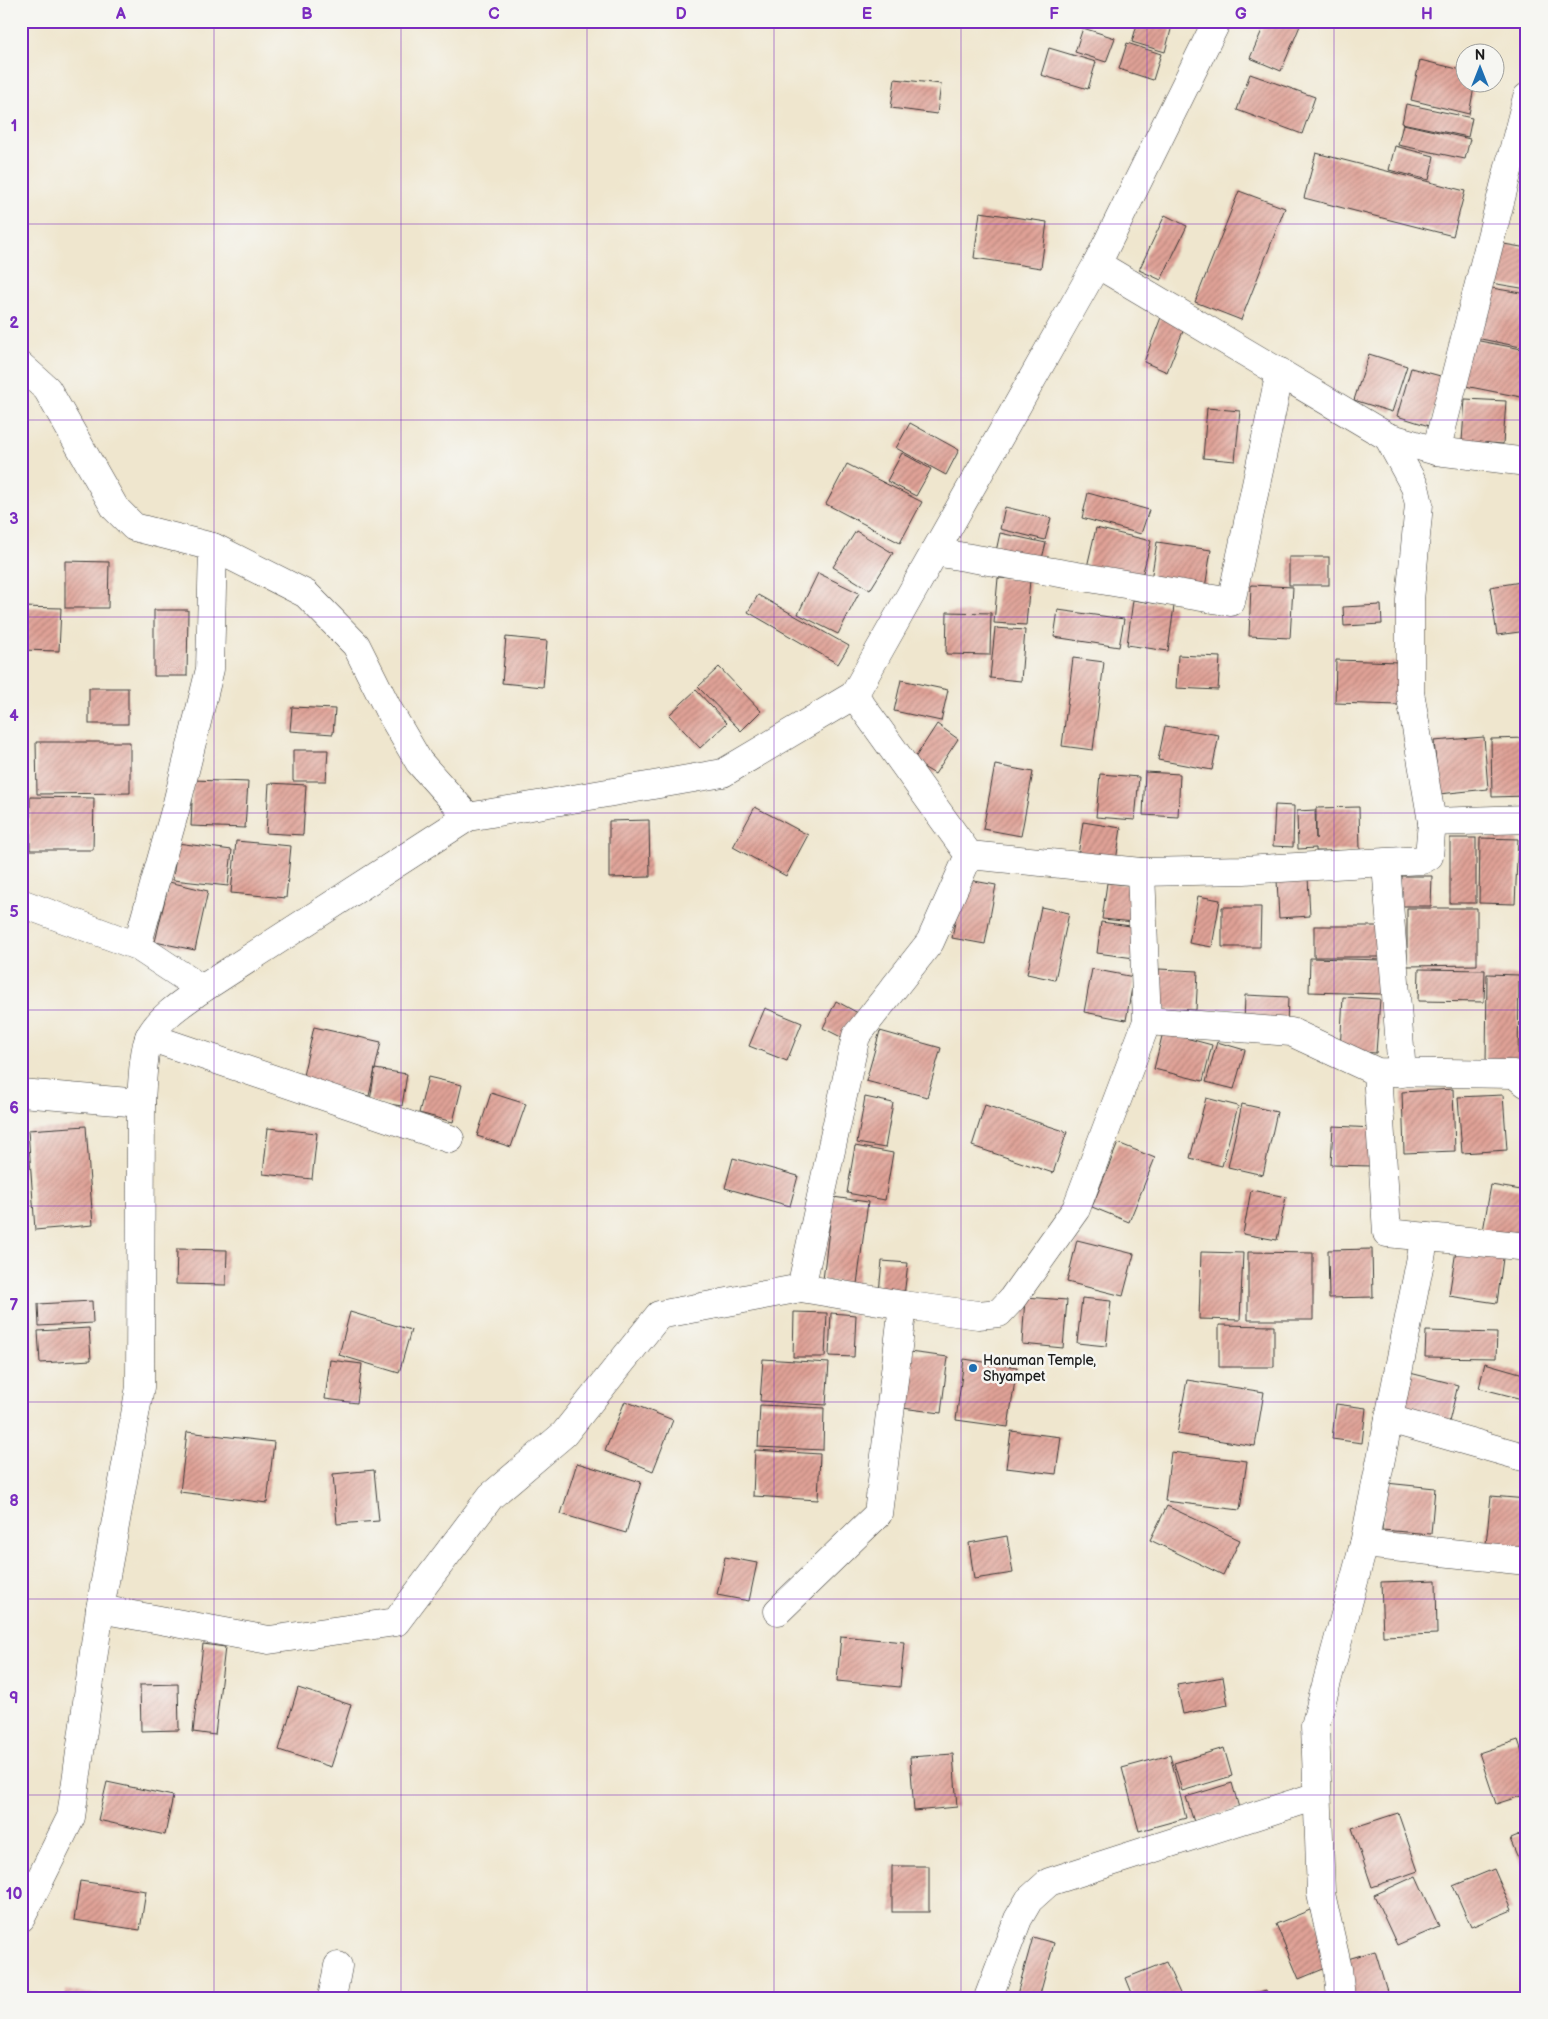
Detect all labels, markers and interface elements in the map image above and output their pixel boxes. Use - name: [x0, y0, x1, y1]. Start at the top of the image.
- text: A: [115, 5, 126, 24]
- text: B: [301, 5, 313, 24]
- text: C: [488, 5, 500, 24]
- text: D: [675, 5, 687, 24]
- text: E: [862, 5, 872, 24]
- text: F: [1049, 5, 1059, 24]
- text: G: [1235, 5, 1247, 24]
- text: H: [1421, 5, 1433, 24]
- north arrow: [1456, 42, 1506, 92]
- text: N: [1475, 47, 1485, 64]
- text: 1: [11, 117, 17, 136]
- text: 2: [9, 314, 19, 333]
- text: 3: [9, 510, 19, 529]
- text: 4: [9, 707, 19, 726]
- text: 5: [9, 903, 19, 922]
- text: 6: [9, 1099, 19, 1118]
- text: 7: [10, 1296, 19, 1315]
- place label: Hanuman Temple, Shyampet: [983, 1352, 1096, 1385]
- marker: Hanuman Temple, Shyampet: [967, 1362, 979, 1374]
- text: 8: [9, 1492, 19, 1511]
- text: 9: [9, 1689, 19, 1708]
- text: 10: [6, 1885, 22, 1904]

